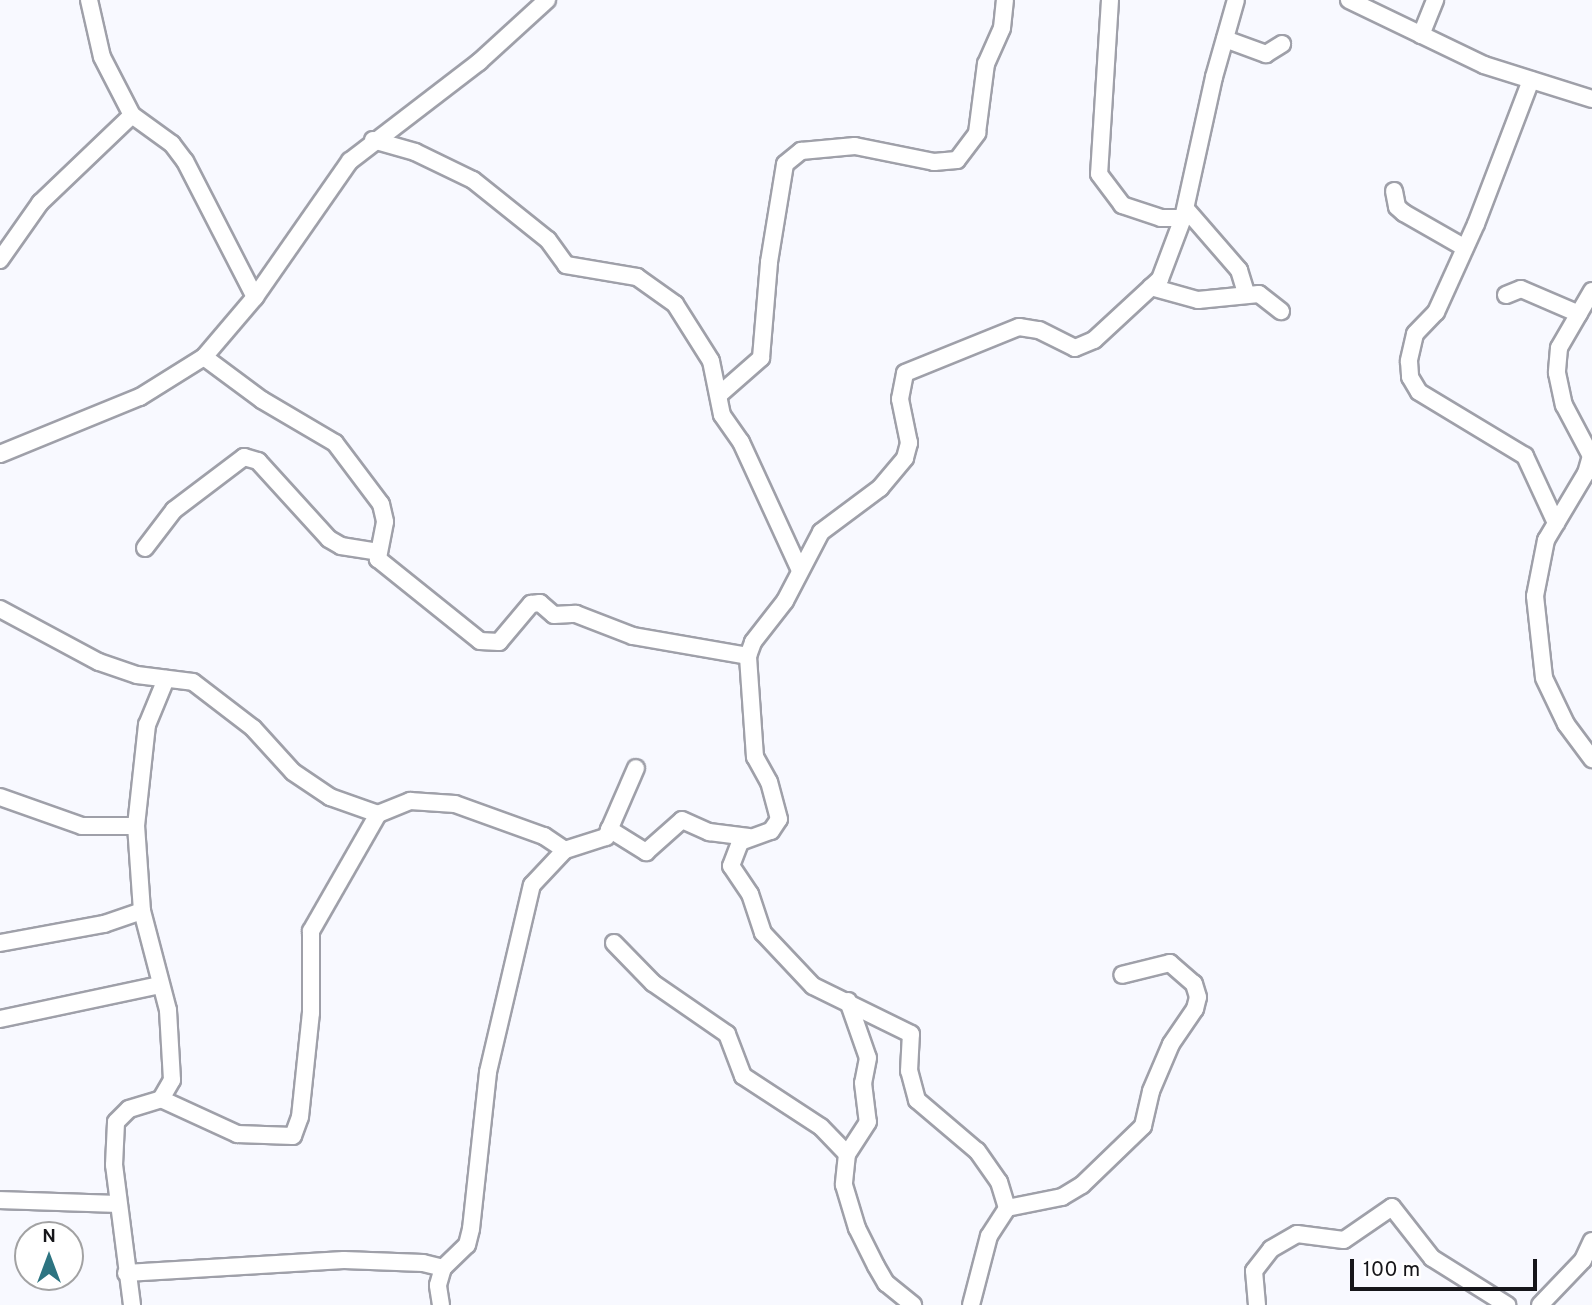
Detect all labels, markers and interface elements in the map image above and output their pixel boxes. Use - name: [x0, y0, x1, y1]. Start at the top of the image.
- north arrow: [14, 1221, 84, 1291]
- text: N: [42, 1225, 56, 1249]
- scale bar: [1354, 1246, 1541, 1290]
- text: 100 m: [1363, 1257, 1420, 1284]

